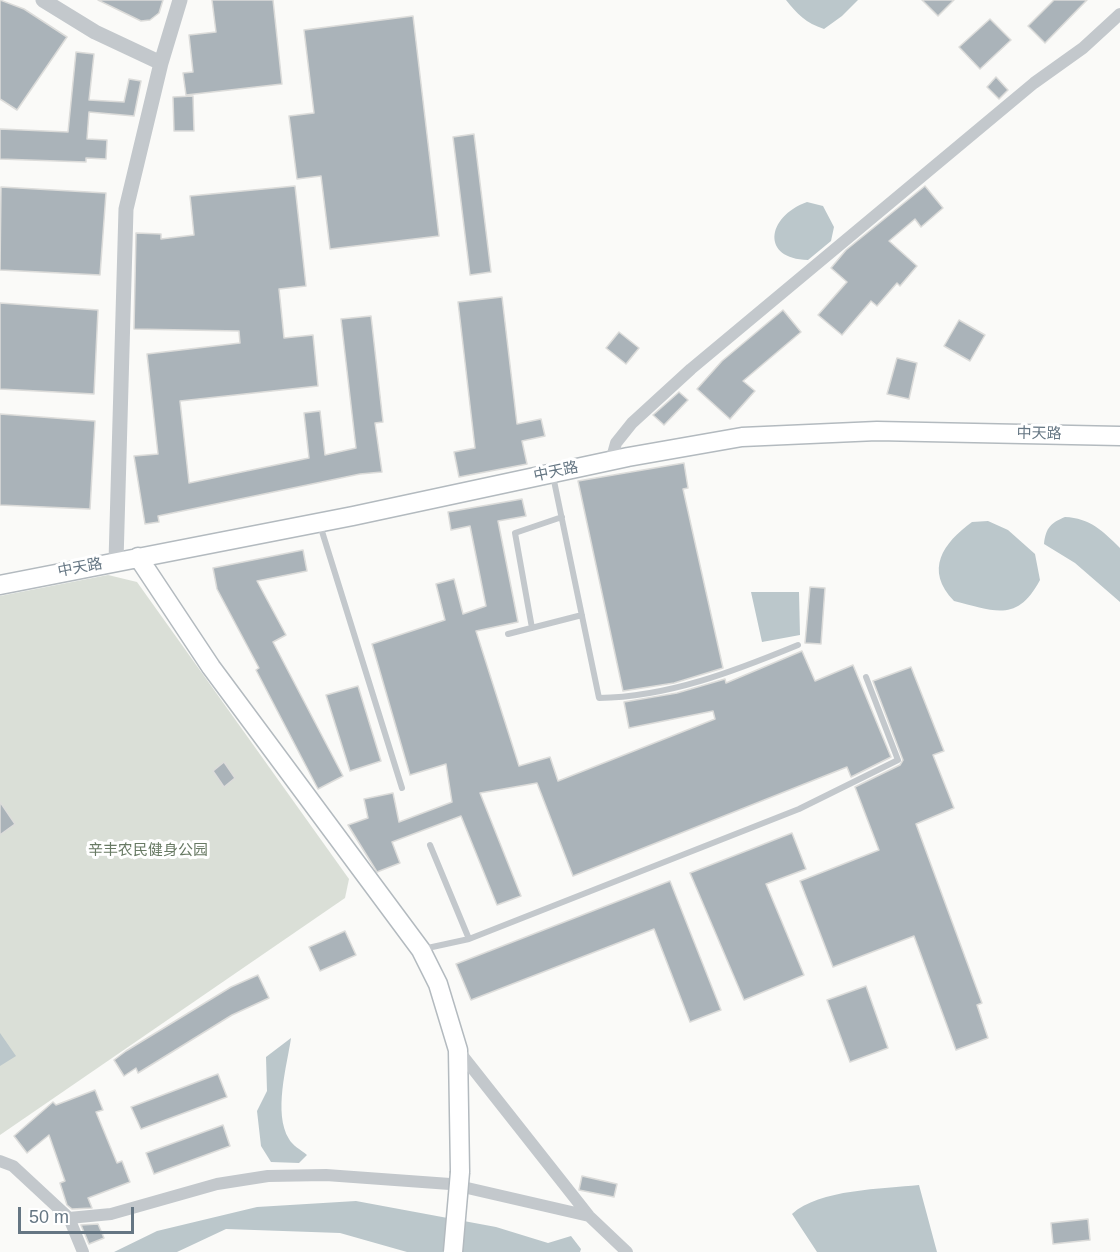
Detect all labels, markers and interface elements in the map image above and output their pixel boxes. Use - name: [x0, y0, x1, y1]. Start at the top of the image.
- street label: 中天路: [1016, 425, 1062, 443]
- street label: 中天路: [532, 459, 580, 485]
- street label: 中天路: [56, 555, 104, 581]
- park label: 辛丰农民健身公园: [88, 842, 208, 860]
- scale bar: [21, 1195, 136, 1233]
- text: 50 m: [29, 1207, 69, 1227]

